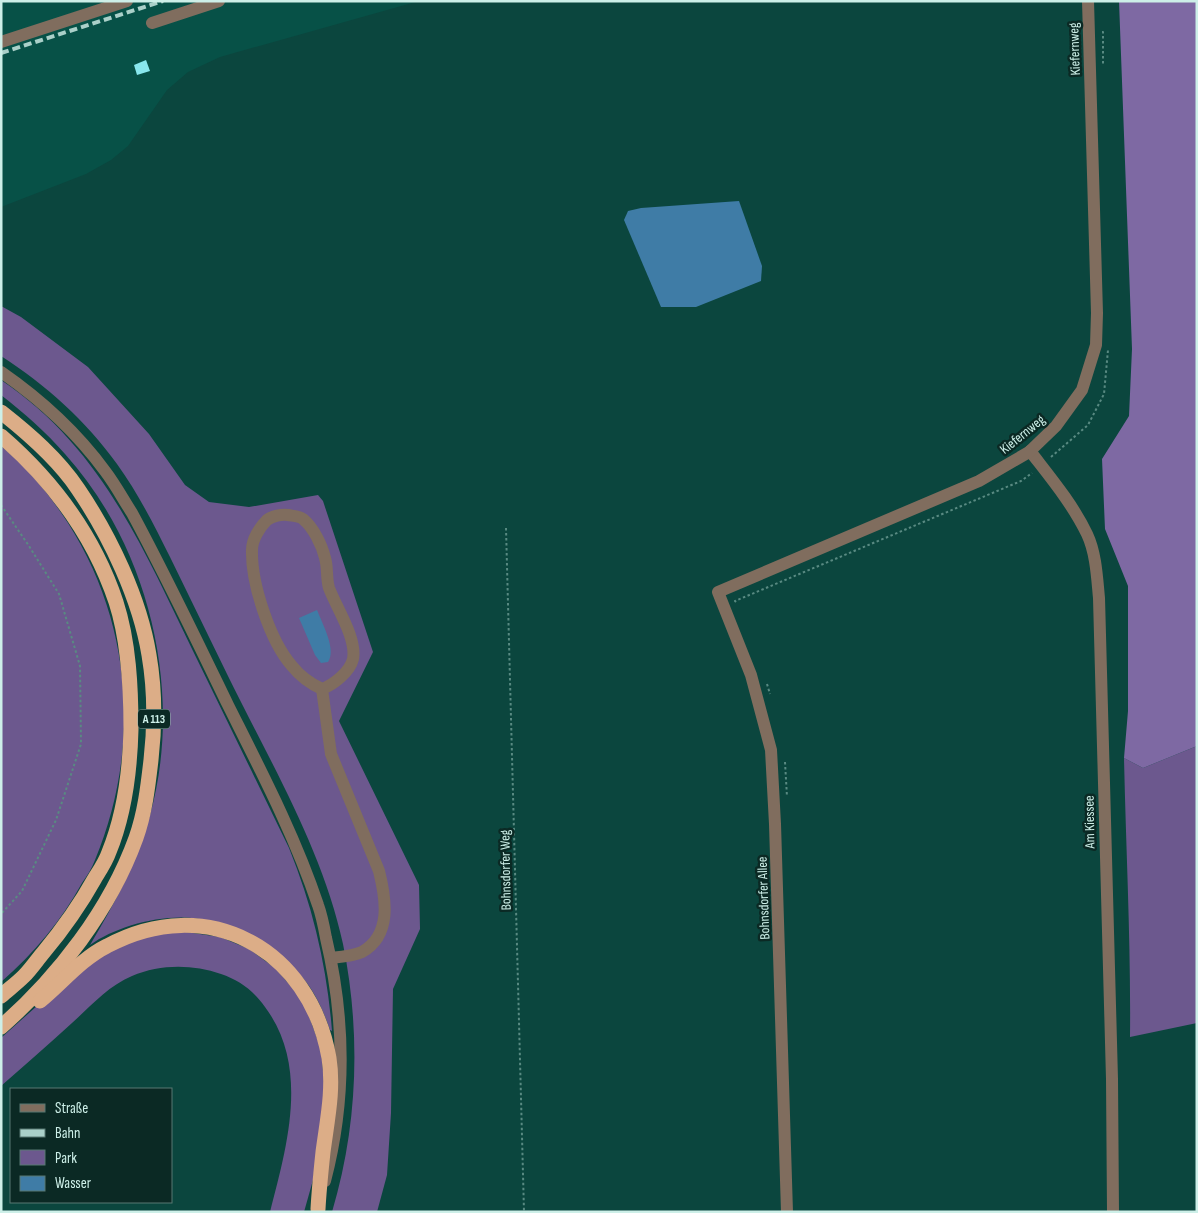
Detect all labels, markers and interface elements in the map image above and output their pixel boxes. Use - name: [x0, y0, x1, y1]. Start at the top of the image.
- street label: Kiefernweg: [1065, 22, 1084, 76]
- street label: Kiefernweg: [996, 411, 1049, 458]
- road number: A 113: [138, 710, 170, 729]
- street label: Am Kiessee: [1081, 795, 1098, 850]
- street label: Bohnsdorfer Weg: [496, 829, 515, 910]
- street label: Bohnsdorfer Allee: [754, 856, 773, 940]
- legend: [10, 1088, 172, 1203]
- text: Straße: [55, 1099, 88, 1118]
- text: Bahn: [55, 1124, 80, 1143]
- text: Park: [55, 1149, 77, 1168]
- text: Wasser: [55, 1174, 92, 1193]

